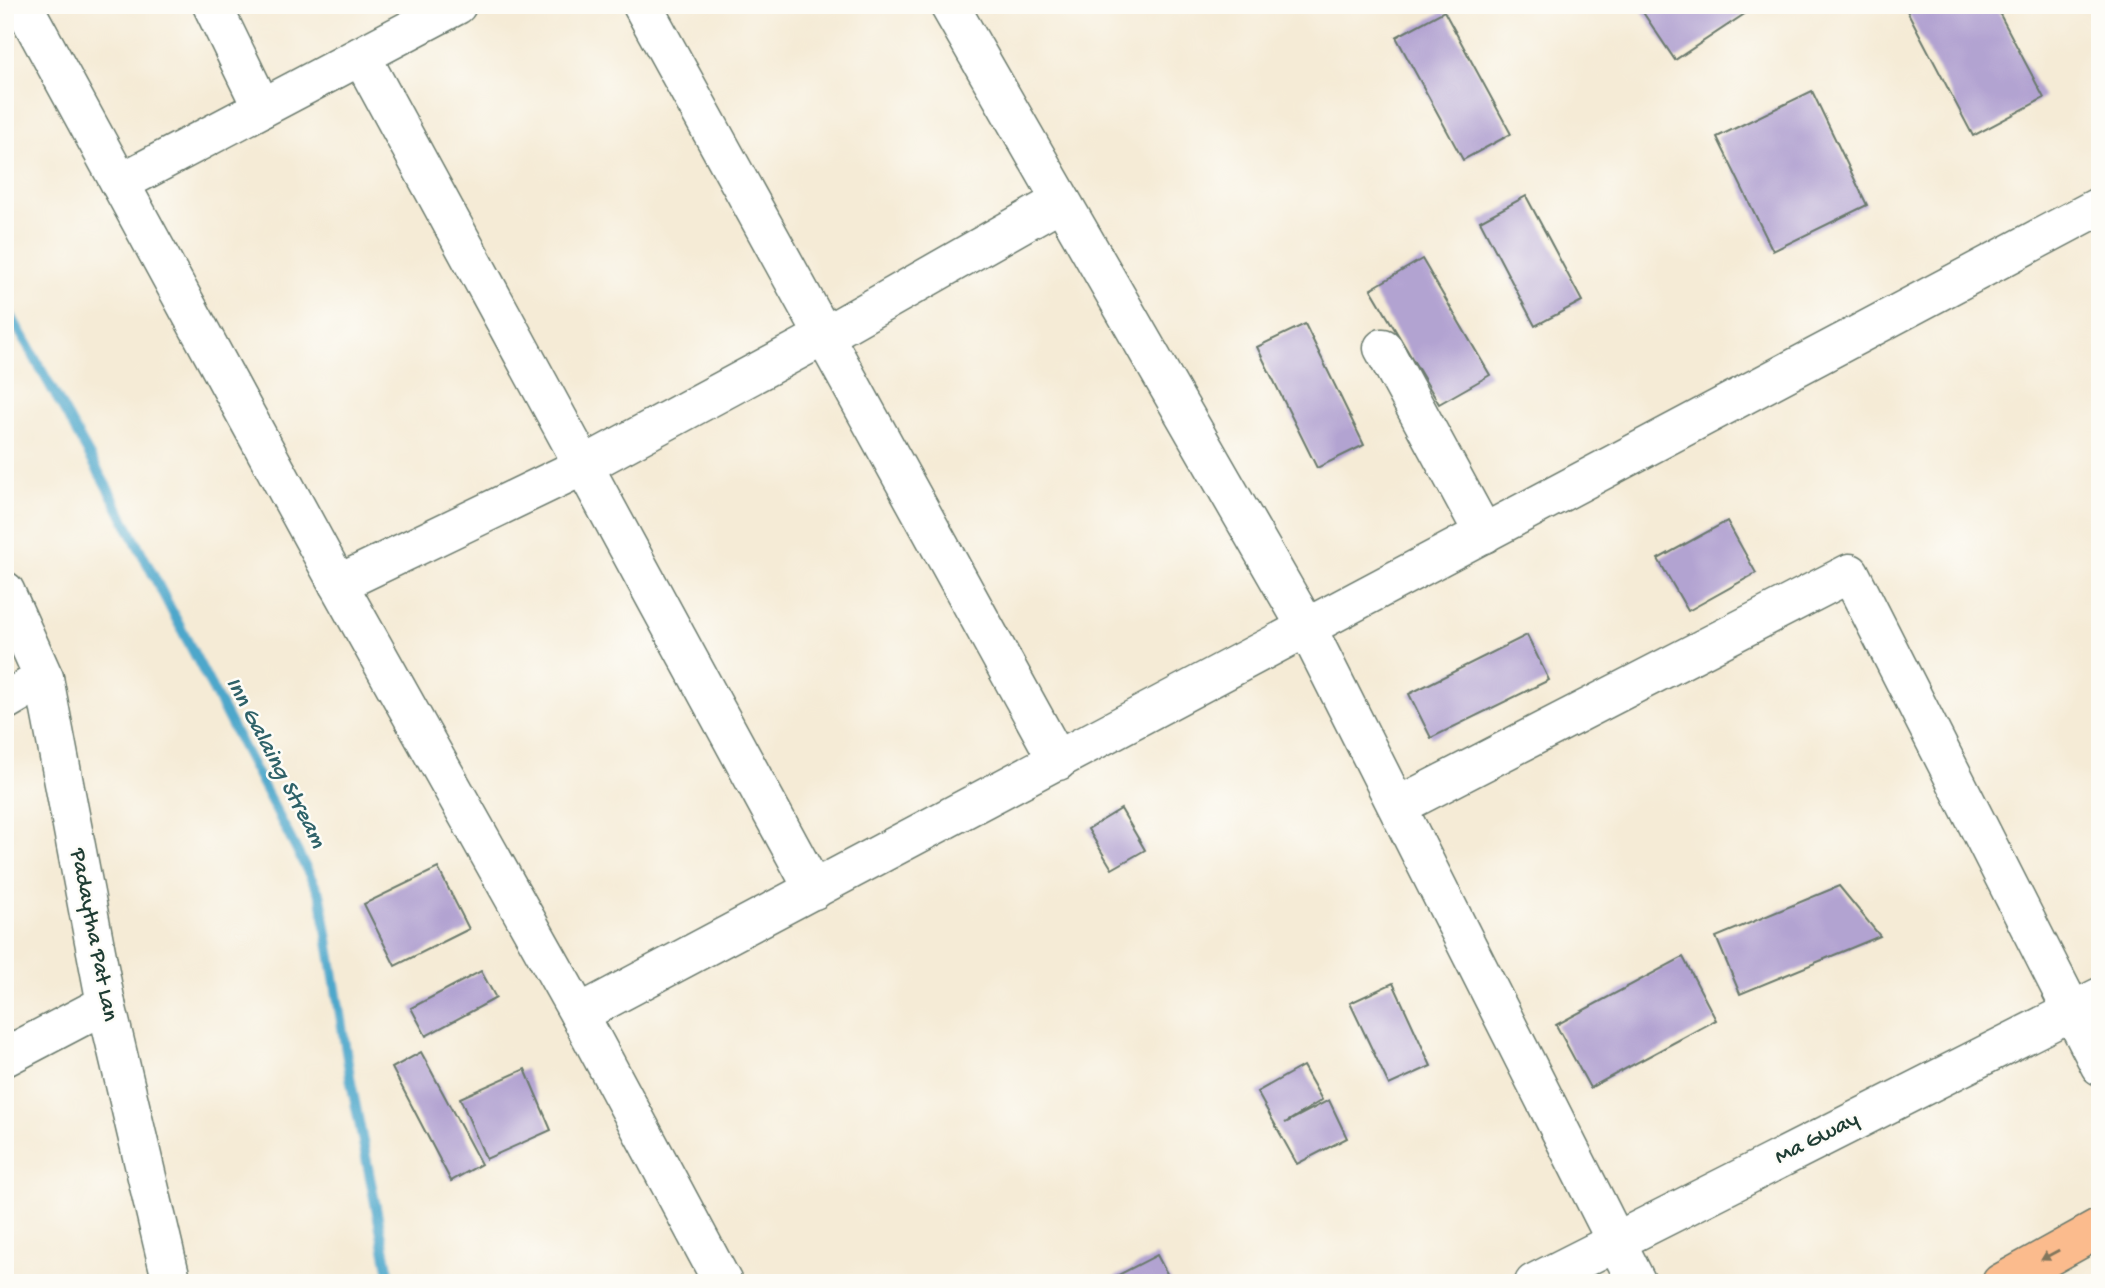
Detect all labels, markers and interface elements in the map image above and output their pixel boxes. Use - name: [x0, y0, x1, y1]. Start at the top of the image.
- water label: Inn Galaing Stream: [218, 673, 332, 853]
- street label: Padaytha Pat Lan: [63, 845, 123, 1024]
- street label: Ma Gway: [1771, 1106, 1863, 1172]
- one-way arrow: [2040, 1250, 2060, 1261]

